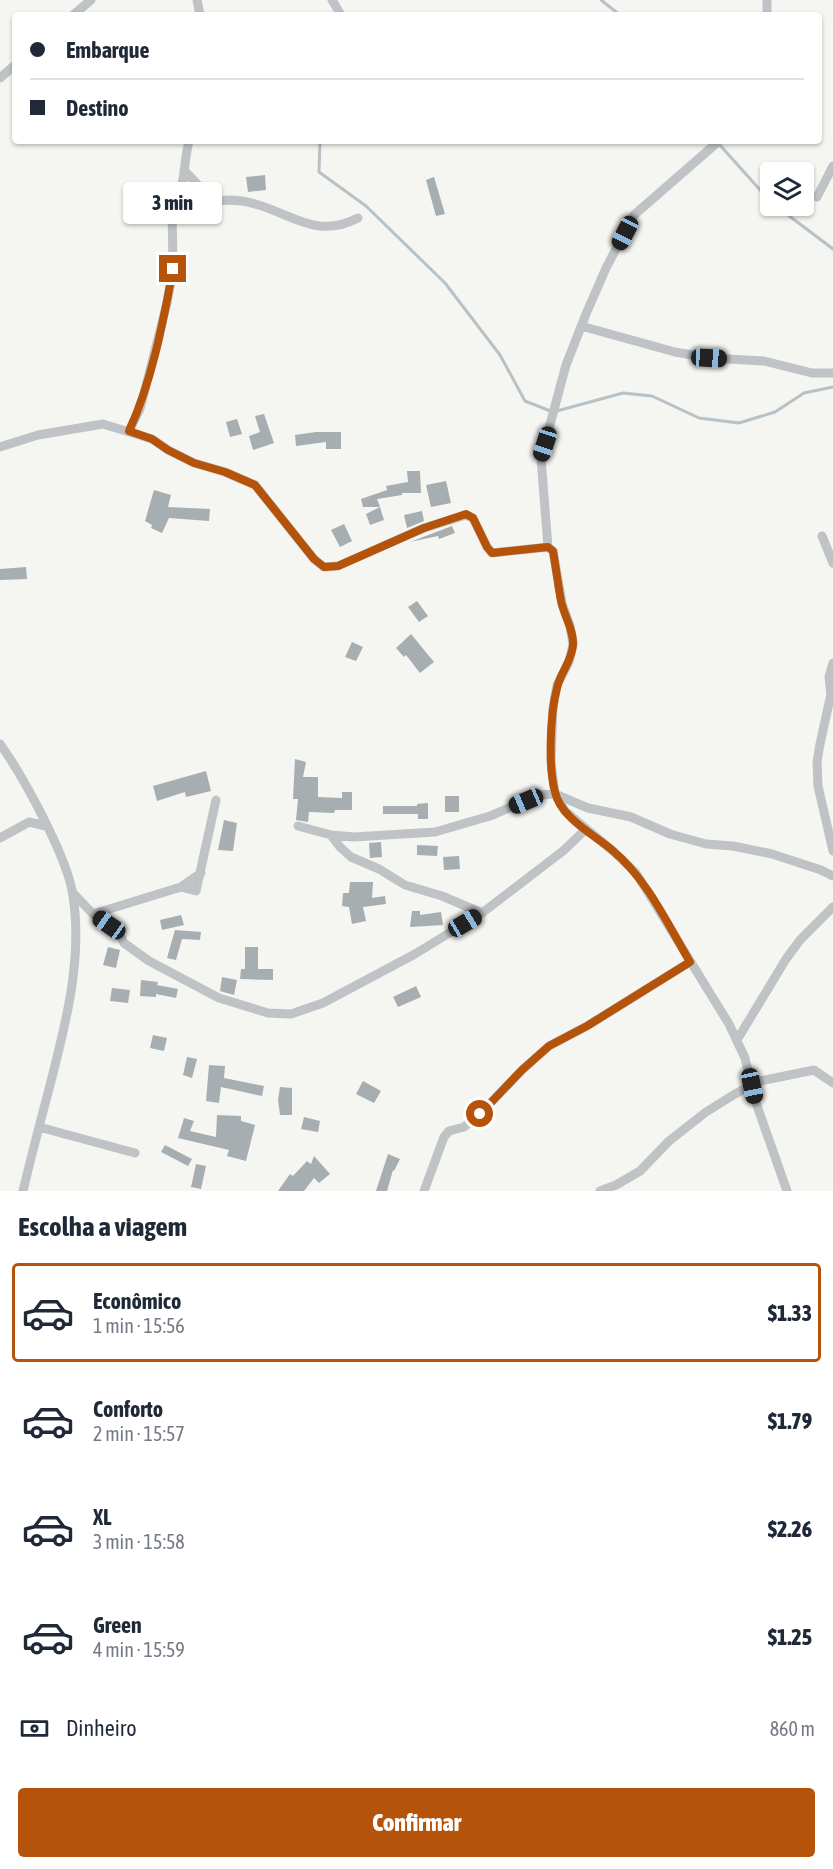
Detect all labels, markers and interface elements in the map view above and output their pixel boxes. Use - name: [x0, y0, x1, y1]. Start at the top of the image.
- text: Embarque: [66, 37, 149, 63]
- text: Destino: [66, 95, 128, 121]
- map controls: [760, 162, 814, 216]
- button: layers: [760, 162, 814, 216]
- callout: 3 min: [124, 182, 222, 224]
- text: 3 min: [152, 191, 193, 214]
- car: [609, 213, 641, 253]
- route end: [159, 255, 186, 282]
- car: [691, 348, 727, 368]
- car: [531, 424, 559, 464]
- car: [506, 786, 546, 816]
- car: [445, 906, 485, 940]
- car: [89, 907, 129, 943]
- car: [739, 1067, 765, 1105]
- route start: [466, 1100, 493, 1127]
- text: Escolha a viagem: [18, 1211, 187, 1242]
- icon: car: [21, 1286, 75, 1340]
- text: Econômico: [93, 1288, 181, 1314]
- text: $1.33: [768, 1300, 812, 1326]
- text: 1 min · 15:56: [93, 1314, 185, 1337]
- icon: car: [21, 1394, 75, 1448]
- text: Conforto: [93, 1396, 163, 1422]
- text: $1.79: [768, 1408, 812, 1434]
- text: 2 min · 15:57: [93, 1422, 185, 1445]
- icon: car: [21, 1502, 75, 1556]
- text: XL: [93, 1504, 111, 1530]
- text: $2.26: [768, 1516, 812, 1542]
- text: 3 min · 15:58: [93, 1530, 185, 1553]
- icon: car: [21, 1610, 75, 1664]
- text: Green: [93, 1612, 142, 1638]
- text: $1.25: [768, 1624, 812, 1650]
- text: 4 min · 15:59: [93, 1638, 185, 1661]
- icon: cash: [18, 1712, 51, 1745]
- text: Dinheiro: [66, 1715, 137, 1741]
- text: 860 m: [770, 1717, 815, 1740]
- button: Confirmar: [18, 1788, 815, 1857]

